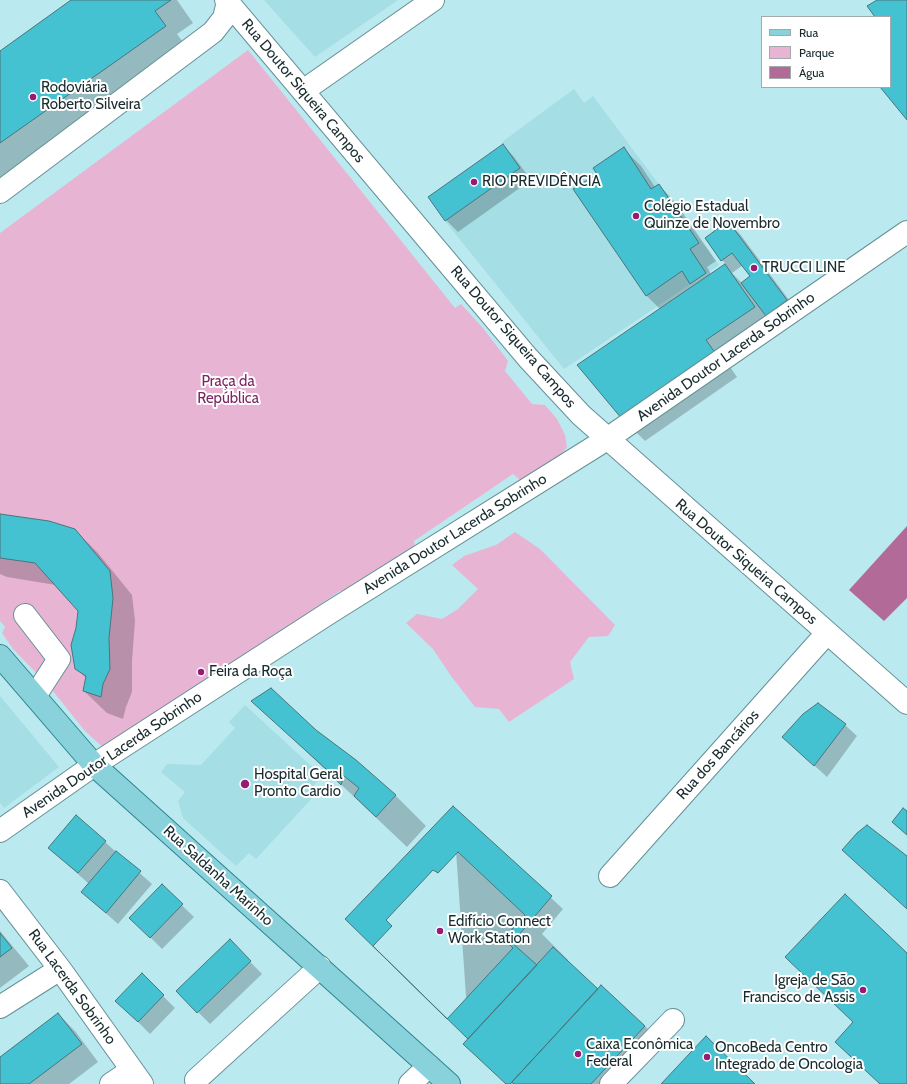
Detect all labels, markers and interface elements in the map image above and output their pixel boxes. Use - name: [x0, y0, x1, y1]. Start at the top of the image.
- street label: Rua Doutor Siqueira Campos: [238, 15, 368, 167]
- legend: [761, 16, 891, 88]
- text: Rua: [799, 25, 818, 40]
- text: Parque: [799, 45, 834, 60]
- text: Água: [799, 65, 824, 80]
- place label: Rodoviária Roberto Silveira: [41, 79, 141, 114]
- marker: Rodoviária Roberto Silveira: [28, 92, 38, 102]
- place label: RIO PREVIDÊNCIA: [482, 173, 601, 191]
- marker: RIO PREVIDÊNCIA: [469, 177, 479, 187]
- place label: Colégio Estadual Quinze de Novembro: [644, 198, 780, 233]
- marker: Colégio Estadual Quinze de Novembro: [631, 211, 641, 221]
- place label: TRUCCI LINE: [762, 259, 846, 277]
- street label: Rua Doutor Siqueira Campos: [446, 262, 580, 412]
- marker: TRUCCI LINE: [749, 263, 759, 273]
- street label: Avenida Doutor Lacerda Sobrinho: [634, 289, 818, 425]
- park label: Praça da República: [197, 373, 259, 408]
- street label: Avenida Doutor Lacerda Sobrinho: [360, 470, 550, 598]
- street label: Rua Doutor Siqueira Campos: [671, 495, 821, 629]
- place label: Feira da Roça: [209, 663, 292, 681]
- marker: Feira da Roça: [196, 667, 206, 677]
- street label: Avenida Doutor Lacerda Sobrinho: [19, 688, 205, 822]
- street label: Rua dos Bancários: [673, 706, 763, 804]
- place label: Hospital Geral Pronto Cardio: [254, 766, 343, 801]
- marker: Hospital Geral Pronto Cardio: [239, 778, 251, 790]
- street label: Rua Saldanha Marinho: [159, 822, 277, 930]
- place label: Edifício Connect Work Station: [448, 913, 551, 948]
- street label: Rua Lacerda Sobrinho: [24, 926, 120, 1048]
- marker: Edifício Connect Work Station: [435, 926, 445, 936]
- place label: Igreja de São Francisco de Assis: [743, 972, 855, 1007]
- marker: Igreja de São Francisco de Assis: [858, 985, 868, 995]
- place label: Caixa Econômica Federal: [586, 1036, 693, 1071]
- place label: OncoBeda Centro Integrado de Oncologia: [715, 1039, 863, 1074]
- marker: Caixa Econômica Federal: [573, 1049, 583, 1059]
- marker: OncoBeda Centro Integrado de Oncologia: [702, 1052, 712, 1062]

